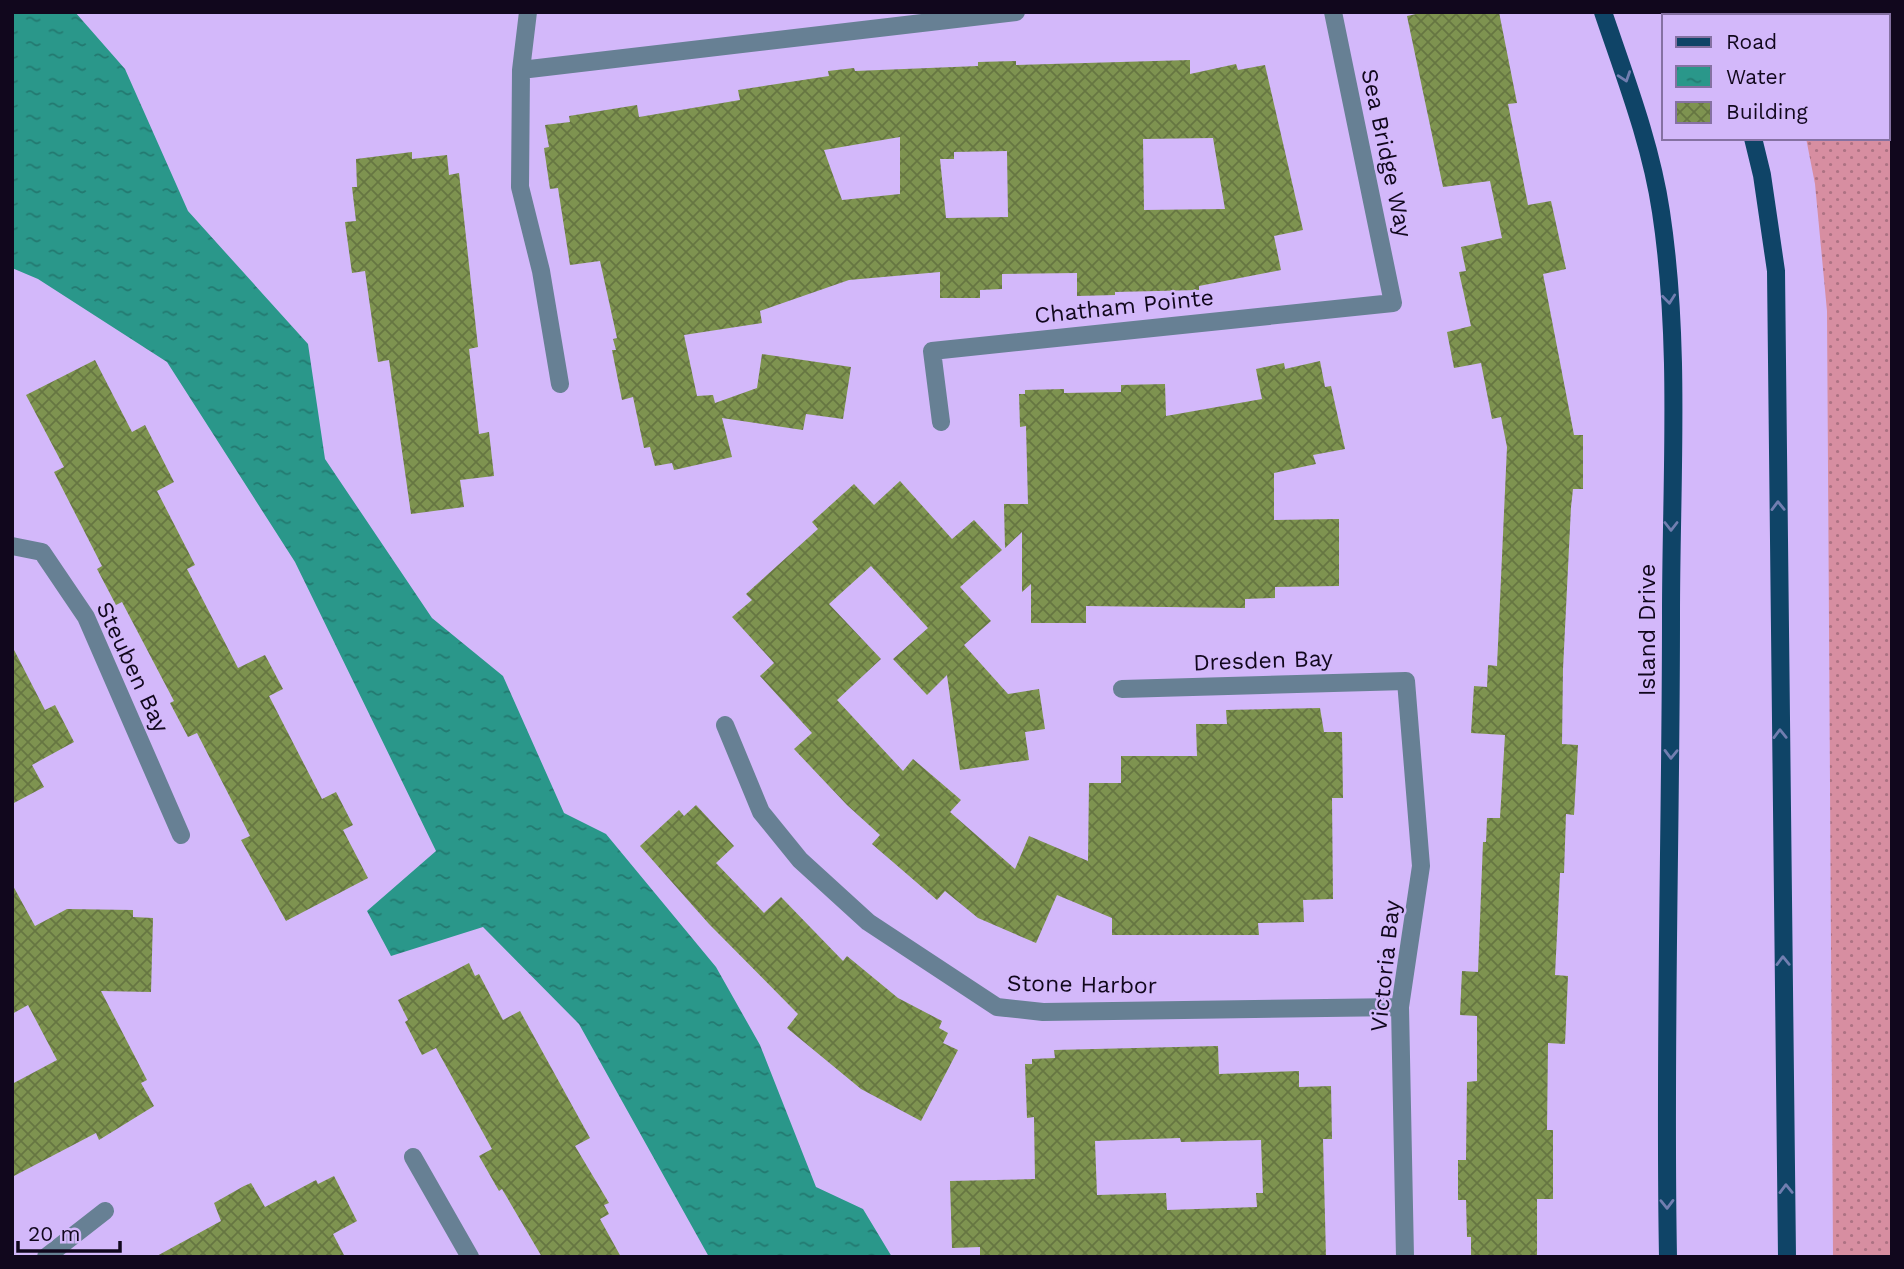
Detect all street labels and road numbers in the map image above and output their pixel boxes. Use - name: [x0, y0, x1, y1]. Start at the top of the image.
- street label: Sea Bridge Way: [1355, 66, 1418, 240]
- street label: Chatham Pointe: [1033, 284, 1215, 329]
- street label: Island Drive: [1634, 564, 1661, 696]
- street label: Steuben Bay: [91, 598, 175, 737]
- street label: Dresden Bay: [1193, 645, 1334, 676]
- street label: Victoria Bay: [1365, 899, 1406, 1033]
- street label: Stone Harbor: [1007, 970, 1157, 999]

